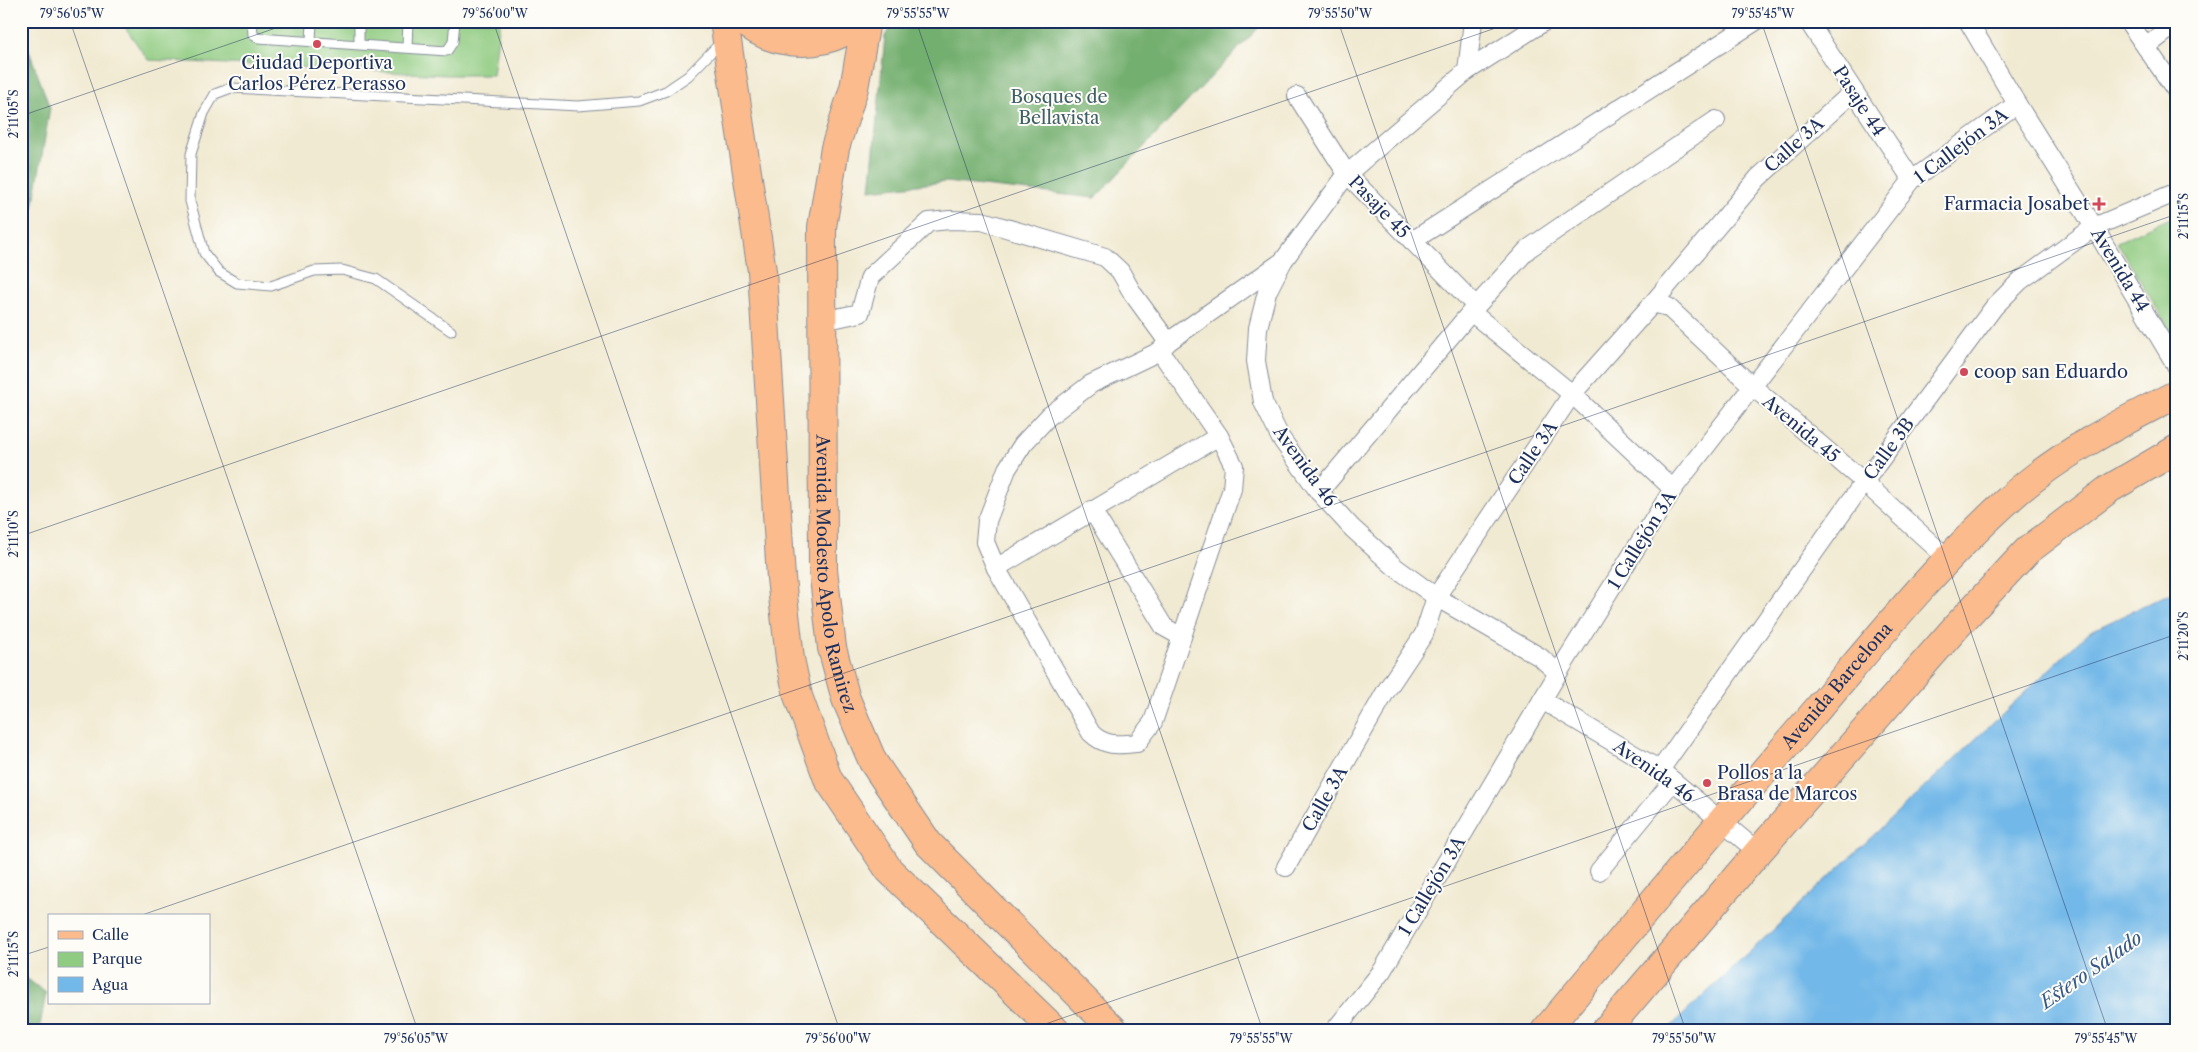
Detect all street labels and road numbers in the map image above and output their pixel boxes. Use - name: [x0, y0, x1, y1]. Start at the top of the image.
- street label: Pasaje 44: [1828, 62, 1890, 140]
- street label: 1 Callejón 3A: [1910, 103, 2013, 188]
- street label: Calle 3A: [1760, 112, 1829, 177]
- street label: Pasaje 45: [1344, 171, 1414, 243]
- street label: Avenida 44: [2086, 223, 2154, 316]
- street label: Avenida 45: [1757, 390, 1844, 467]
- street label: Calle 3B: [1859, 414, 1919, 484]
- street label: Calle 3A: [1504, 416, 1563, 489]
- street label: Avenida 46: [1268, 421, 1342, 511]
- street label: Avenida Modesto Apolo Ramirez: [812, 433, 862, 716]
- street label: 1 Callejón 3A: [1603, 486, 1681, 593]
- street label: Avenida Barcelona: [1776, 618, 1897, 755]
- street label: Avenida 46: [1608, 734, 1699, 807]
- street label: Calle 3A: [1297, 762, 1353, 836]
- street label: 1 Callejón 3A: [1394, 832, 1471, 940]

